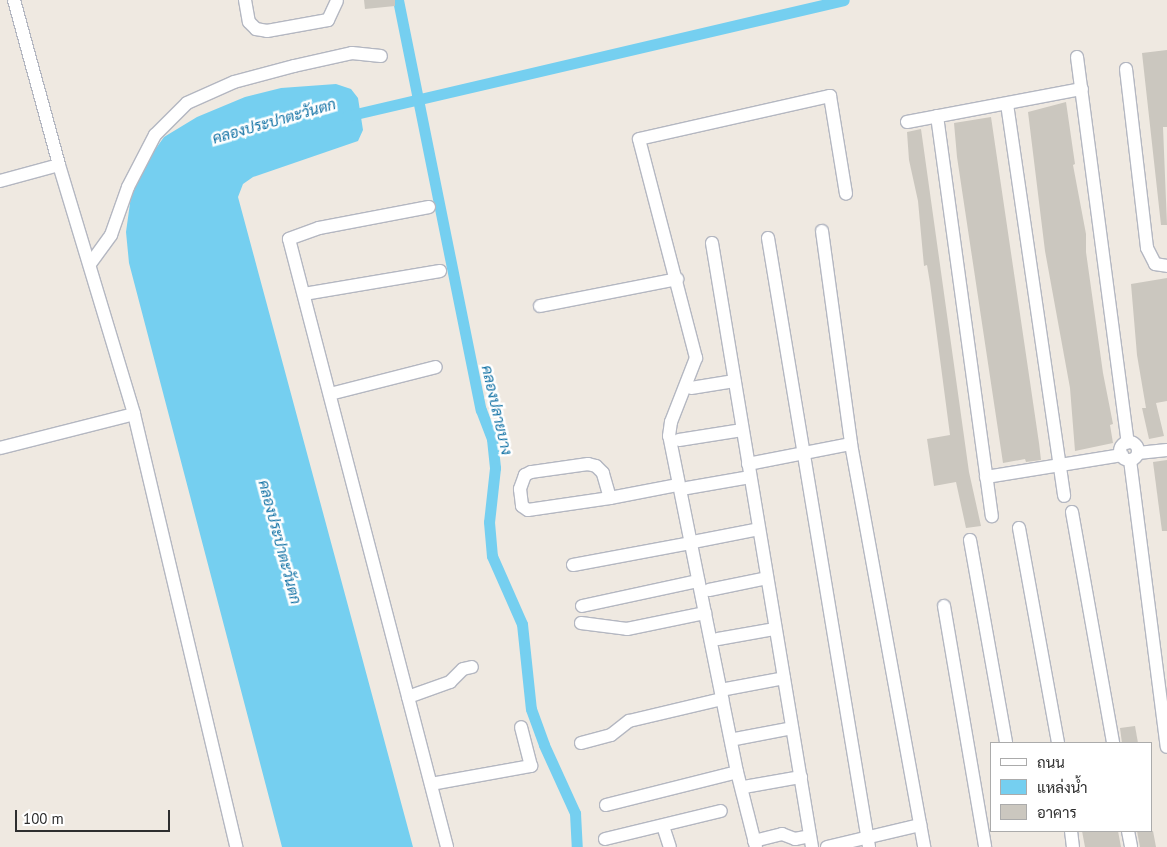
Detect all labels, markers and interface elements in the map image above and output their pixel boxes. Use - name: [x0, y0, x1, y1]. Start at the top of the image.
- water label: คลองประปาตะวันตก: [210, 95, 338, 147]
- water label: คลองปลายบาง: [478, 363, 516, 457]
- water label: คลองประปาตะวันตก: [255, 478, 305, 606]
- legend: [990, 742, 1152, 832]
- text: ถนน: [1037, 753, 1065, 772]
- text: แหล่งน้ำ: [1037, 778, 1088, 797]
- scale bar: [18, 800, 172, 832]
- text: อาคาร: [1037, 803, 1077, 822]
- text: 100 m: [23, 809, 64, 828]

